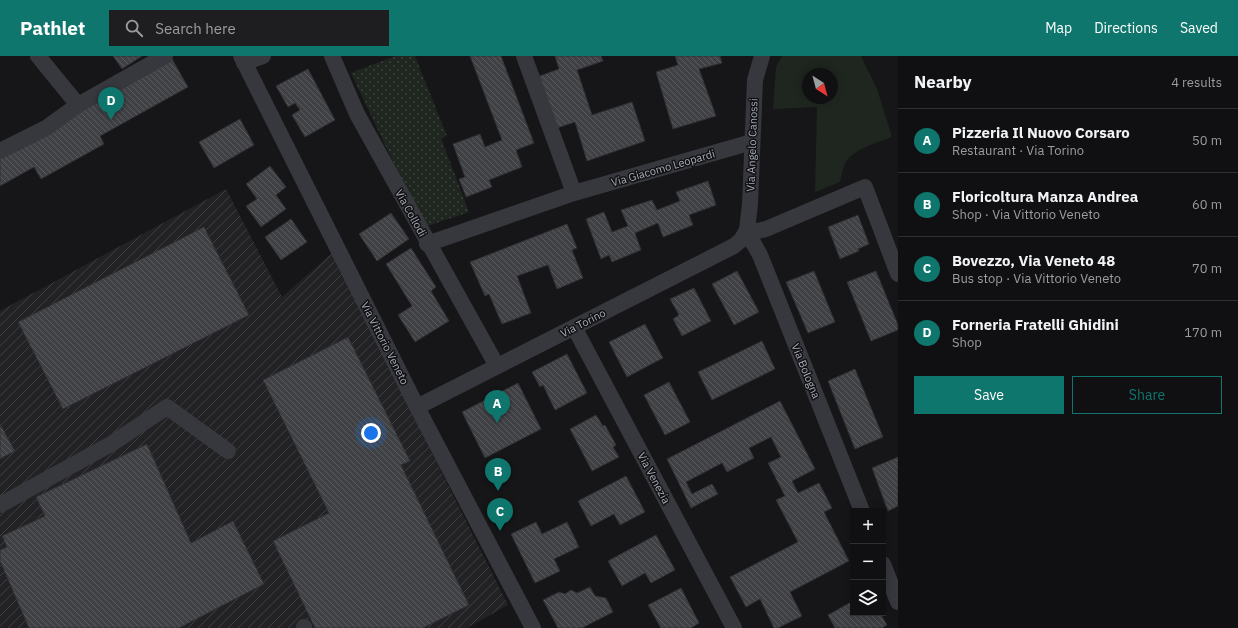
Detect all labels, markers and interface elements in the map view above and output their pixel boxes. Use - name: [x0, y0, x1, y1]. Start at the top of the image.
- search box: [109, 10, 389, 46]
- text: Pathlet: [20, 16, 85, 40]
- icon: search: [123, 17, 145, 39]
- text: Search here: [155, 19, 236, 38]
- text: Map: [1045, 19, 1072, 37]
- text: Directions: [1094, 19, 1158, 37]
- text: Saved: [1180, 19, 1218, 37]
- north arrow: [802, 68, 838, 104]
- text: Nearby: [914, 71, 972, 93]
- text: 4 results: [1171, 74, 1222, 91]
- pin: D: [98, 87, 124, 120]
- street label: Via Angelo Canossi: [743, 98, 761, 192]
- text: Pizzeria Il Nuovo Corsaro: [952, 123, 1130, 142]
- text: A: [923, 132, 931, 149]
- text: 50 m: [1192, 132, 1222, 149]
- text: Restaurant · Via Torino: [952, 142, 1084, 159]
- street label: Via Giacomo Leopardi: [610, 147, 716, 189]
- street label: Via Collodi: [392, 187, 430, 239]
- text: Floricoltura Manza Andrea: [952, 187, 1138, 206]
- text: B: [923, 196, 931, 213]
- text: 60 m: [1192, 196, 1222, 213]
- text: Shop · Via Vittorio Veneto: [952, 206, 1100, 223]
- text: Bovezzo, Via Veneto 48: [952, 251, 1115, 270]
- text: C: [923, 260, 931, 277]
- text: 70 m: [1192, 260, 1222, 277]
- text: Bus stop · Via Vittorio Veneto: [952, 270, 1121, 287]
- street label: Via Vittorio Veneto: [358, 299, 412, 387]
- street label: Via Torino: [558, 306, 608, 340]
- text: Forneria Fratelli Ghidini: [952, 315, 1119, 334]
- text: D: [922, 324, 932, 341]
- text: 170 m: [1184, 324, 1222, 341]
- text: Shop: [952, 334, 982, 351]
- street label: Via Bologna: [789, 341, 823, 401]
- button: Save: [914, 376, 1064, 414]
- button: Share: [1072, 376, 1222, 414]
- pin: A: [484, 390, 510, 423]
- your location: [361, 423, 381, 443]
- street label: Via Venezia: [635, 450, 673, 506]
- pin: B: [485, 458, 511, 491]
- pin: C: [487, 498, 513, 531]
- map controls: [850, 508, 886, 616]
- button: +: [850, 508, 886, 544]
- button: −: [850, 544, 886, 580]
- button: layers: [850, 580, 886, 616]

